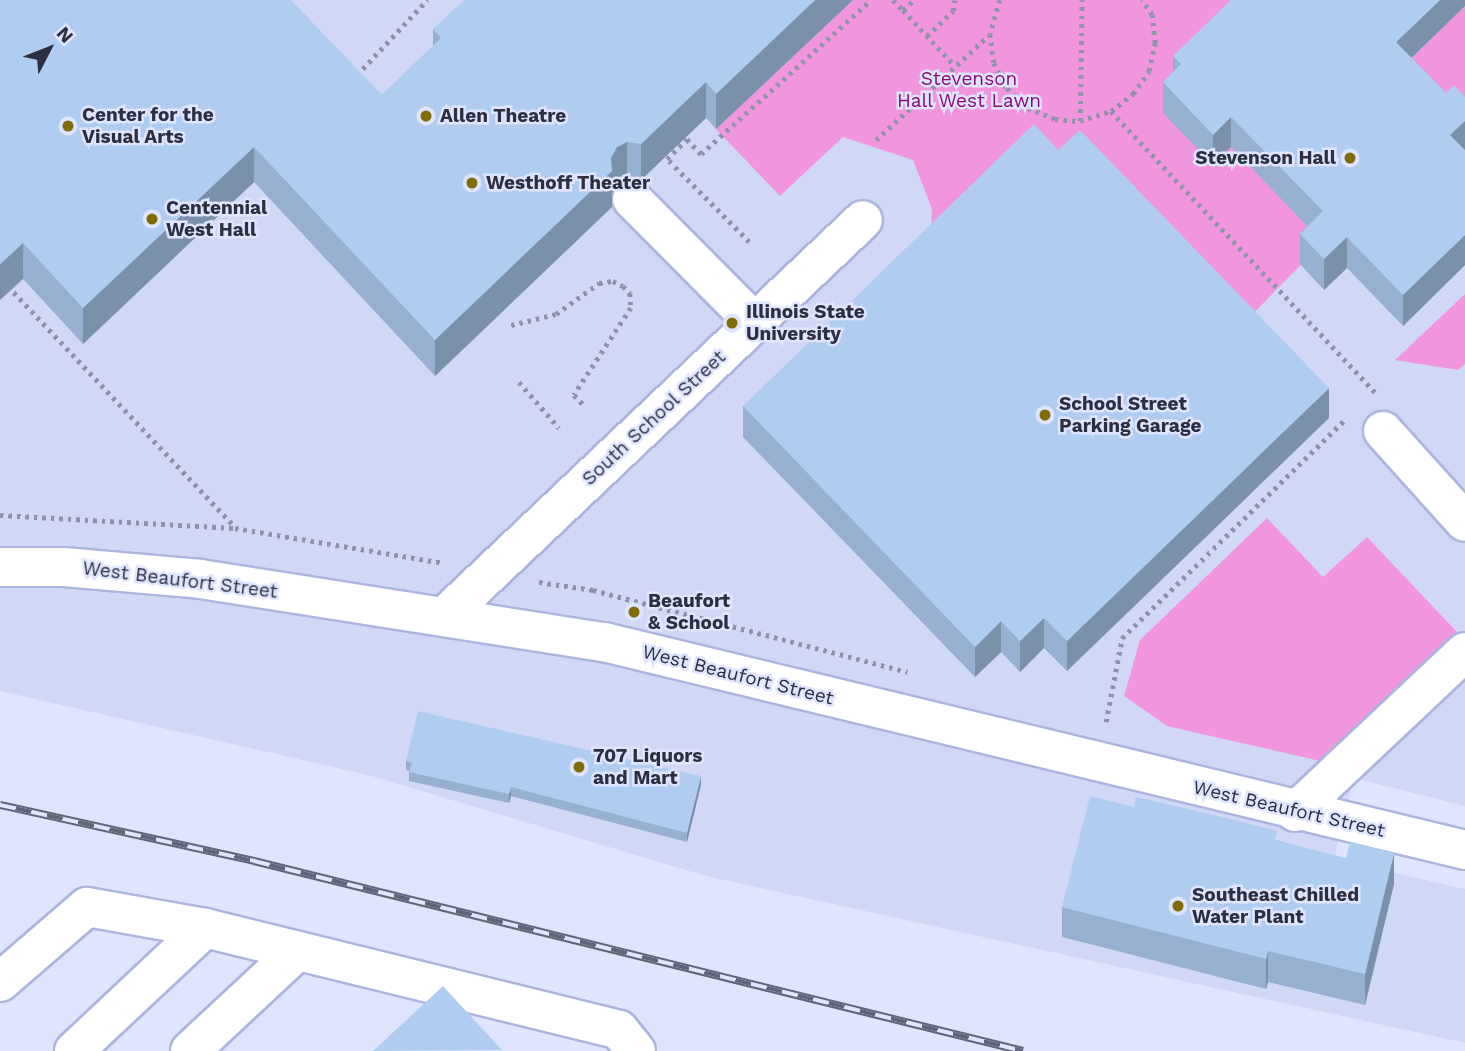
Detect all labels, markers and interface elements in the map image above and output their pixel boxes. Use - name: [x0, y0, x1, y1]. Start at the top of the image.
- north arrow: [14, 14, 84, 84]
- text: N: [52, 22, 78, 48]
- park label: Stevenson Hall West Lawn: [896, 68, 1042, 112]
- place label: Center for the Visual Arts: [82, 104, 215, 148]
- place label: Allen Theatre: [440, 105, 567, 127]
- marker: Allen Theatre: [418, 108, 434, 124]
- marker: Center for the Visual Arts: [60, 118, 76, 134]
- place label: Stevenson Hall: [1195, 147, 1336, 169]
- marker: Stevenson Hall: [1342, 150, 1358, 166]
- place label: Westhoff Theater: [486, 172, 651, 194]
- marker: Westhoff Theater: [464, 175, 480, 191]
- place label: Centennial West Hall: [166, 197, 267, 241]
- marker: Centennial West Hall: [144, 211, 160, 227]
- place label: Illinois State University: [746, 301, 865, 345]
- marker: Illinois State University: [724, 315, 740, 331]
- street label: South School Street: [577, 345, 731, 491]
- place label: School Street Parking Garage: [1059, 393, 1202, 437]
- marker: School Street Parking Garage: [1037, 407, 1053, 423]
- street label: West Beaufort Street: [81, 557, 279, 603]
- place label: Beaufort & School: [648, 590, 730, 634]
- marker: Beaufort & School: [626, 604, 642, 620]
- street label: West Beaufort Street: [640, 640, 836, 710]
- place label: 707 Liquors and Mart: [593, 745, 703, 789]
- marker: 707 Liquors and Mart: [571, 759, 587, 775]
- street label: West Beaufort Street: [1191, 776, 1387, 842]
- place label: Southeast Chilled Water Plant: [1192, 884, 1359, 928]
- marker: Southeast Chilled Water Plant: [1170, 898, 1186, 914]

